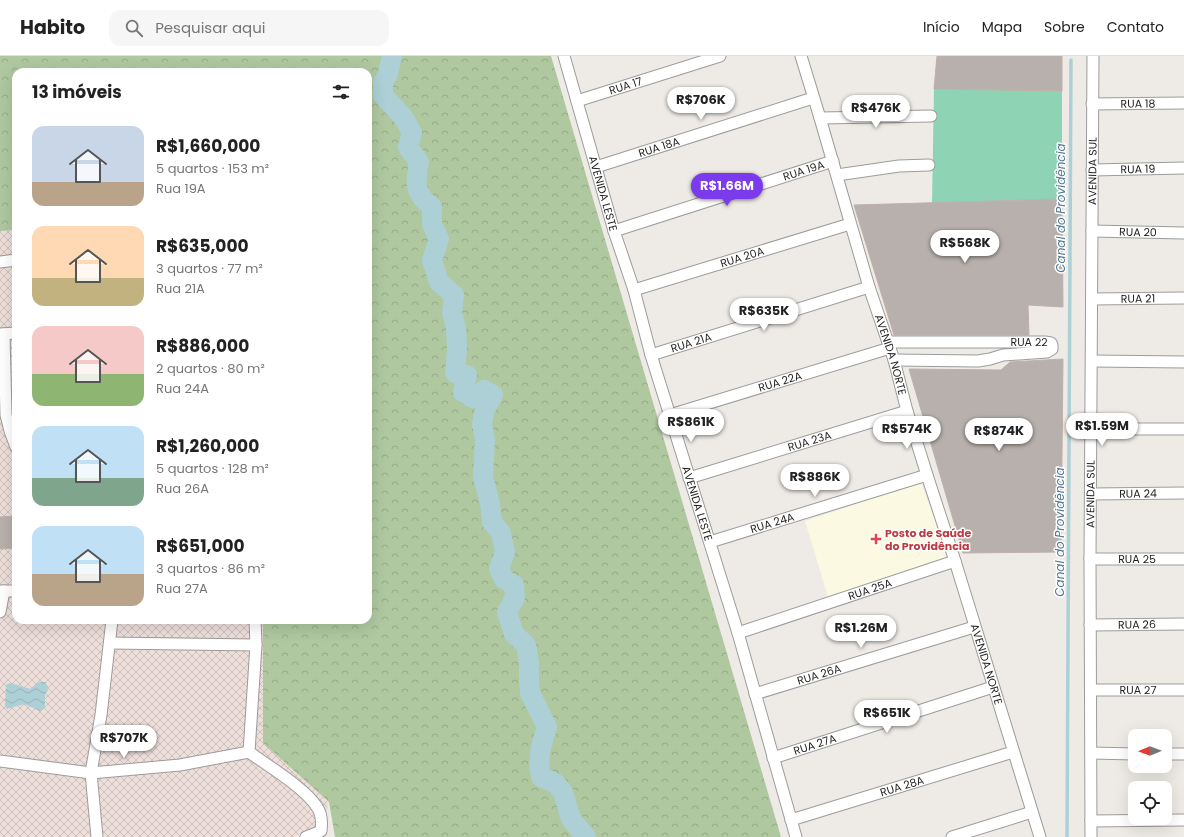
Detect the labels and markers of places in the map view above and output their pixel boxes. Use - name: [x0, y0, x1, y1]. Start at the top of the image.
- pin: R$706K: [668, 87, 734, 121]
- pin: R$476K: [843, 95, 909, 129]
- pin: R$1.66M: [690, 173, 764, 207]
- pin: R$568K: [932, 230, 998, 264]
- pin: R$635K: [731, 298, 797, 332]
- pin: R$861K: [658, 409, 724, 443]
- pin: R$1.59M: [1065, 413, 1139, 447]
- pin: R$574K: [874, 416, 940, 450]
- pin: R$874K: [966, 418, 1032, 452]
- pin: R$886K: [782, 464, 848, 498]
- place label: Posto de Saúde do Providência: [885, 525, 972, 554]
- marker: Posto de Saúde do Providência: [870, 533, 882, 545]
- pin: R$1.26M: [824, 615, 898, 649]
- pin: R$651K: [854, 700, 920, 734]
- pin: R$707K: [91, 725, 157, 759]

